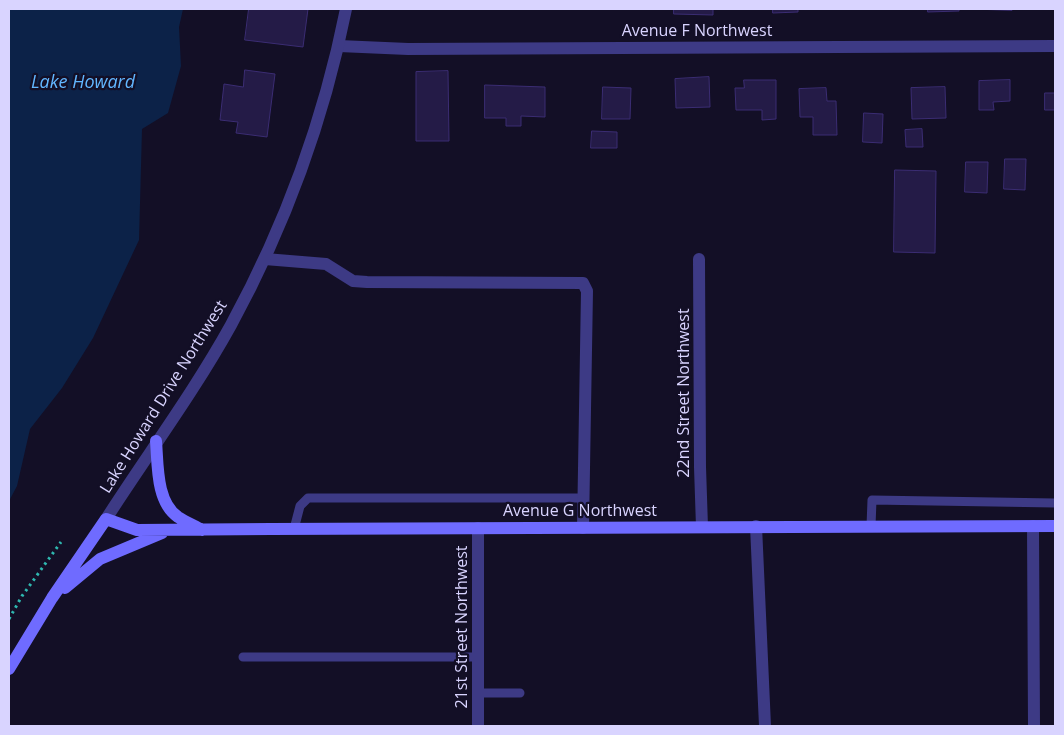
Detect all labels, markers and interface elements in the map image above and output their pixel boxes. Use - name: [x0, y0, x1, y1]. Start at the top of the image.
- street label: Avenue F Northwest: [622, 21, 772, 41]
- water label: Lake Howard: [31, 72, 135, 94]
- street label: Lake Howard Drive Northwest: [97, 297, 231, 497]
- street label: 22nd Street Northwest: [674, 308, 694, 478]
- street label: Avenue G Northwest: [503, 501, 657, 521]
- street label: 21st Street Northwest: [452, 545, 472, 709]

